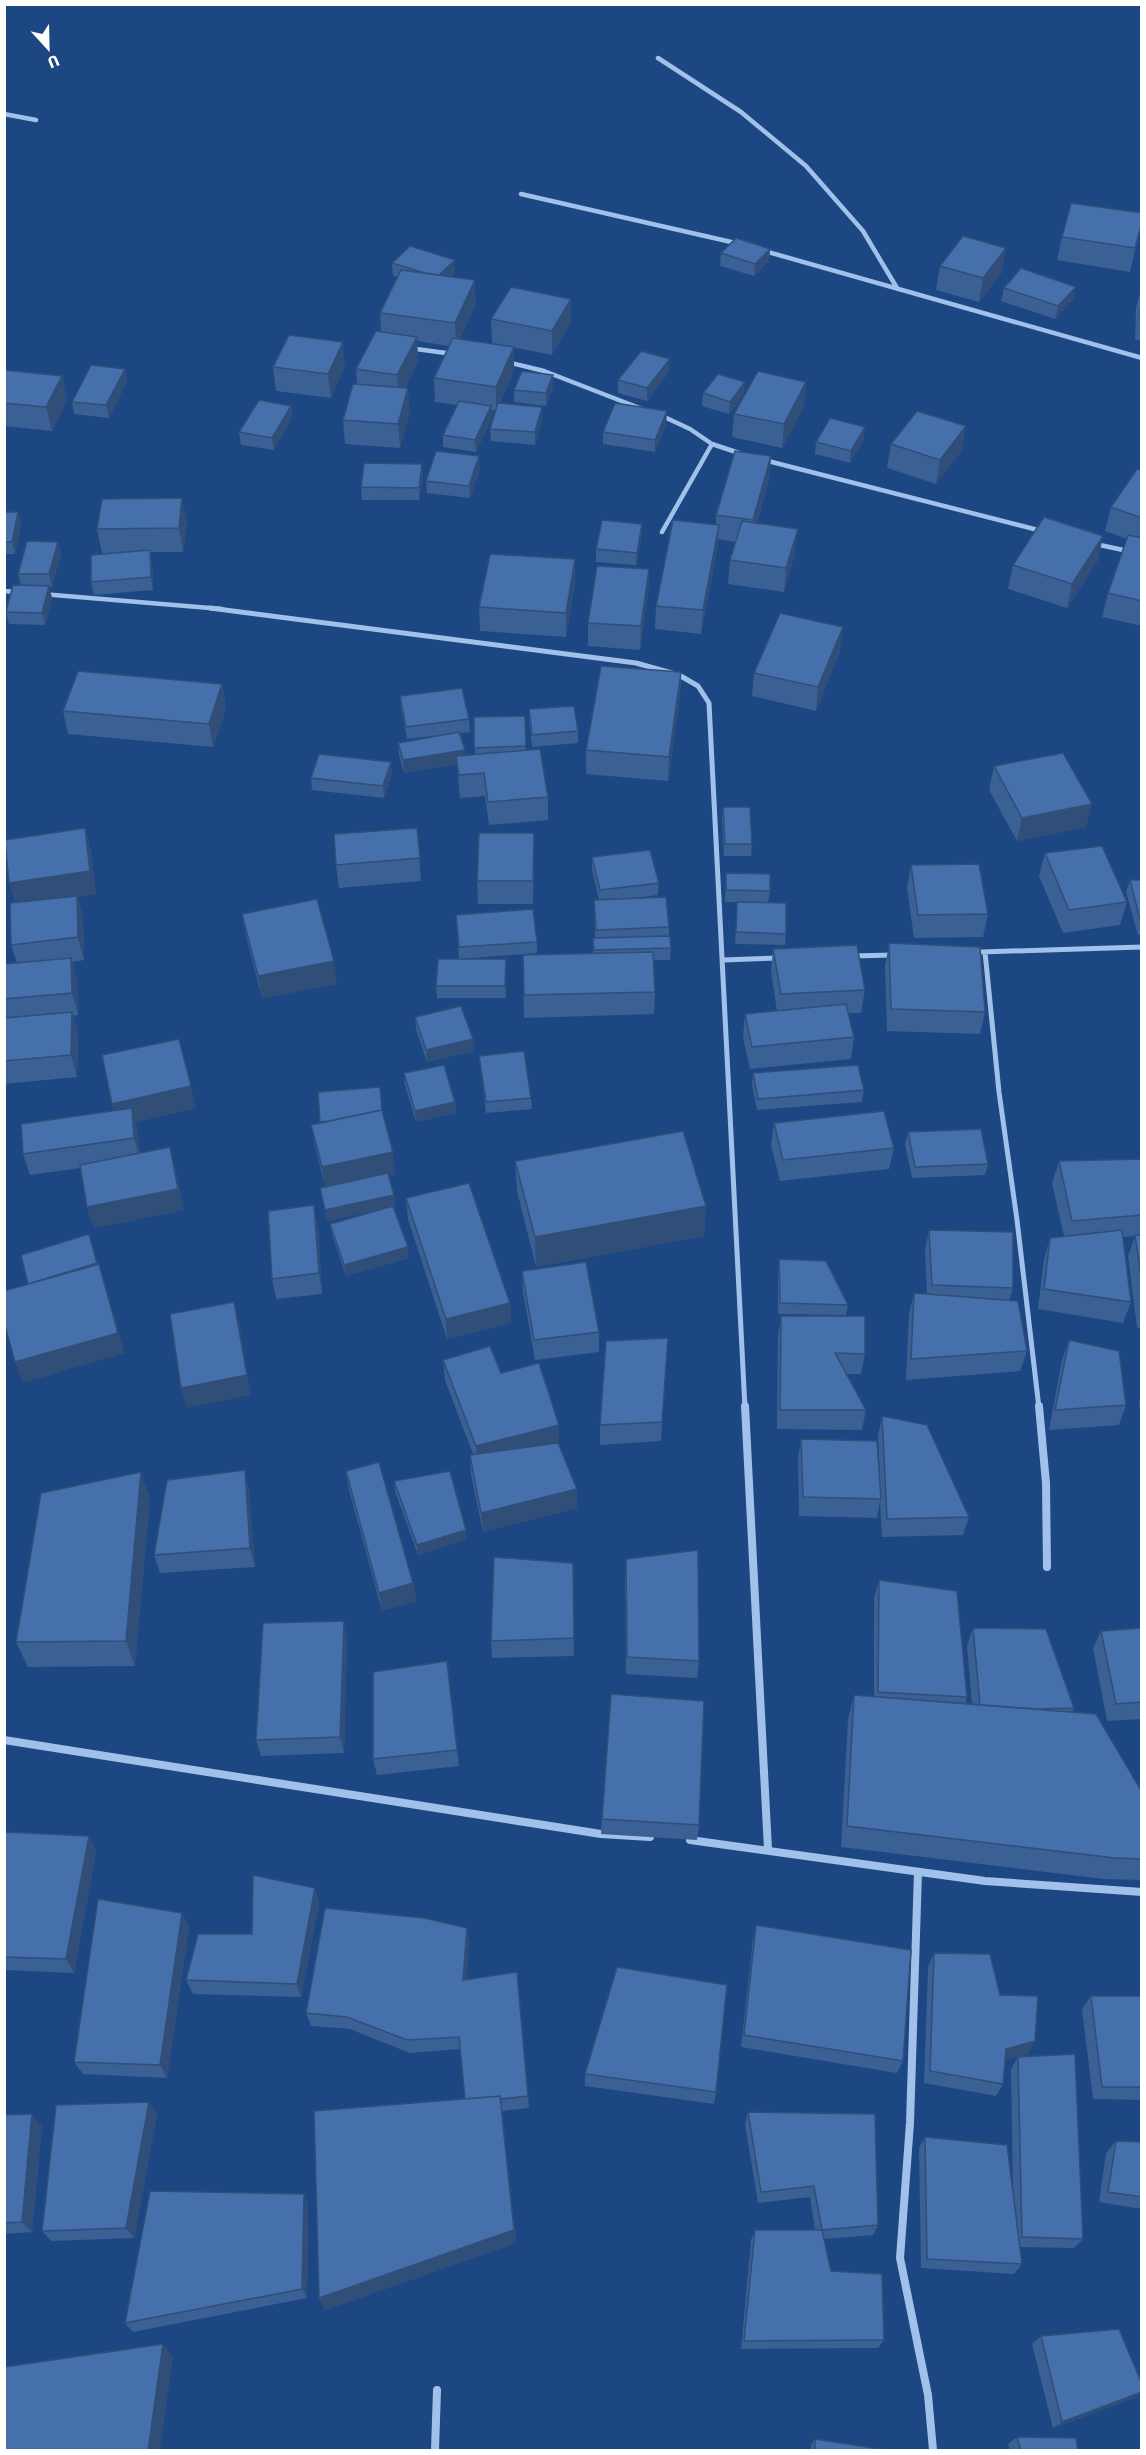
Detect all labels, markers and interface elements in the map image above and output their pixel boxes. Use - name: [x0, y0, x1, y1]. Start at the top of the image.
- north arrow: [18, 18, 78, 78]
- text: U: [45, 51, 62, 72]

